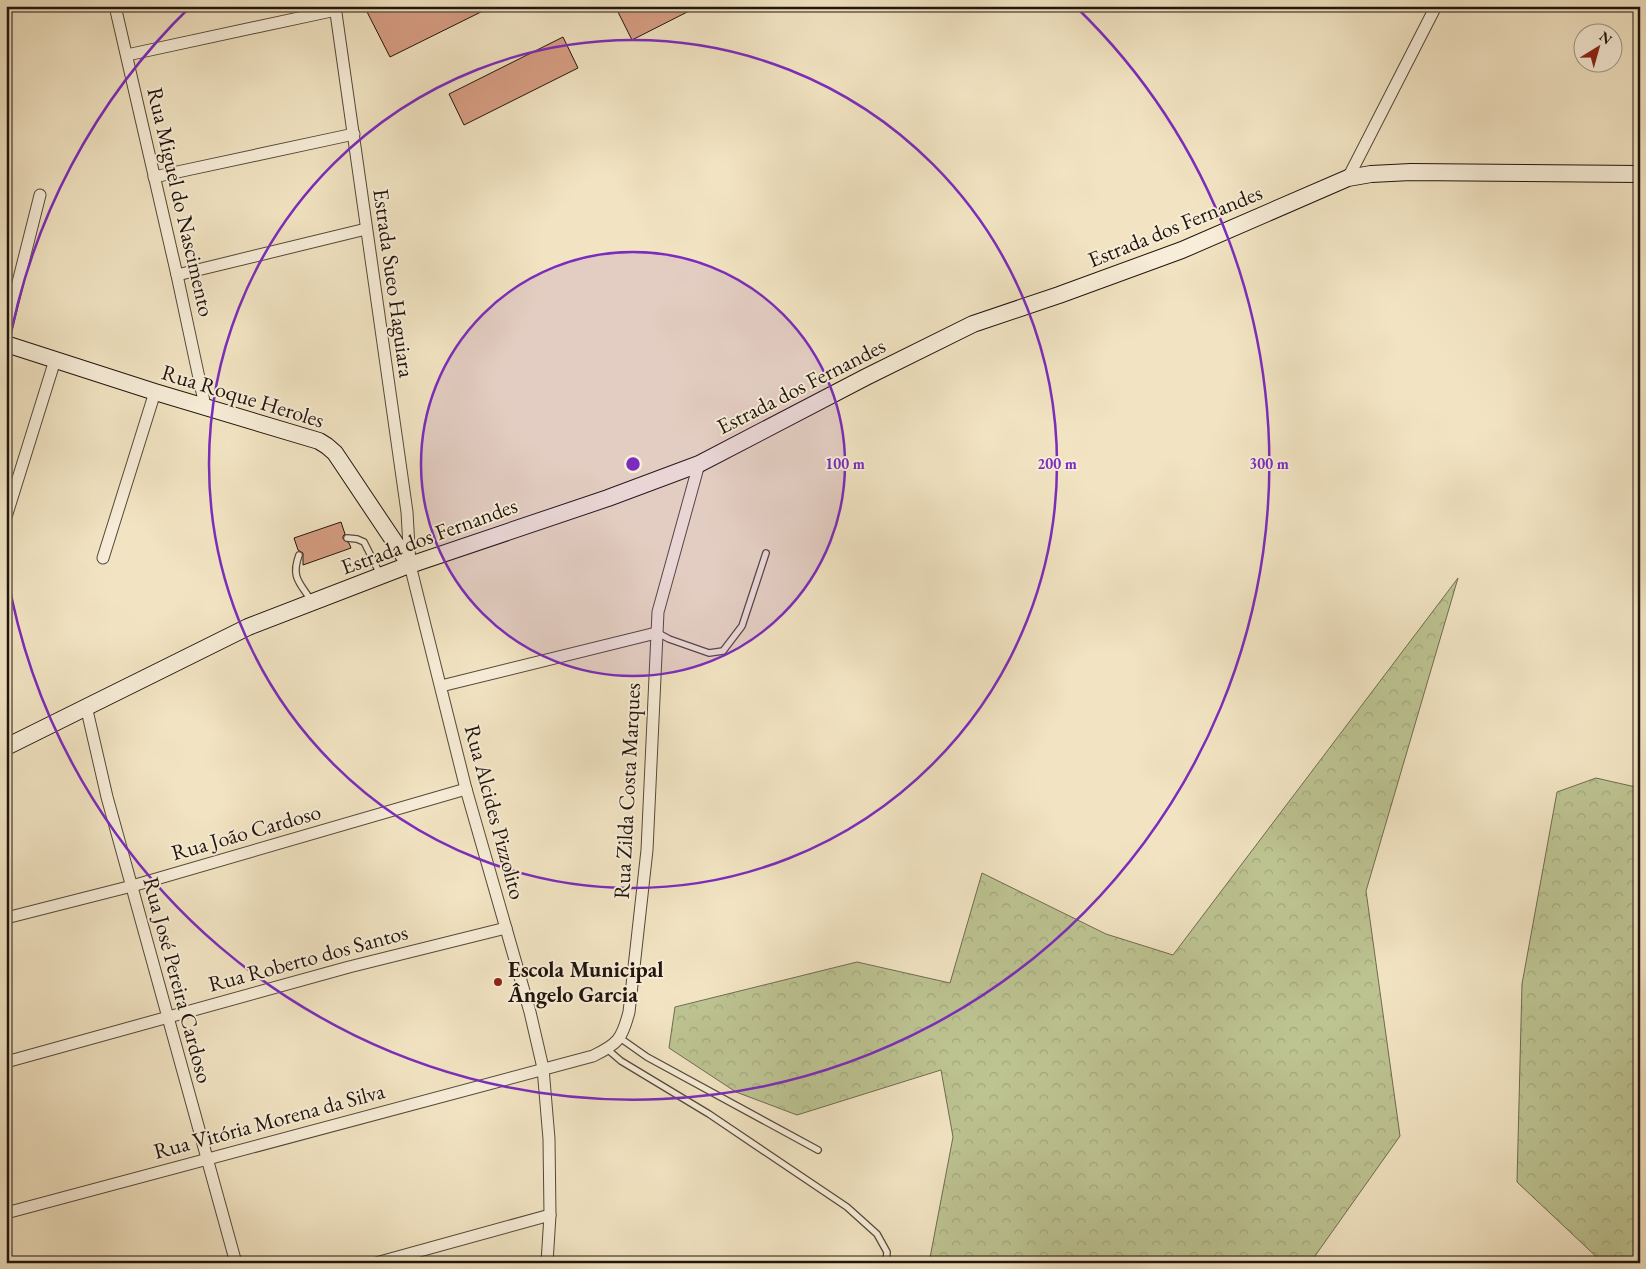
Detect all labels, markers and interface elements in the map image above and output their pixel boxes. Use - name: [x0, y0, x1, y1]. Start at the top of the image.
- north arrow: [1574, 22, 1624, 72]
- text: N: [1596, 27, 1616, 49]
- street label: Rua Miguel do Nascimento: [141, 85, 222, 320]
- street label: Estrada dos Fernandes: [1083, 178, 1267, 274]
- street label: Estrada Sueo Haguiara: [366, 187, 422, 380]
- street label: Estrada dos Fernandes: [712, 331, 890, 441]
- street label: Rua Roque Heroles: [158, 358, 328, 434]
- text: 100 m: [825, 454, 865, 473]
- text: 200 m: [1037, 454, 1077, 473]
- text: 300 m: [1249, 454, 1289, 473]
- centre of rings: [624, 455, 642, 473]
- street label: Estrada dos Fernandes: [337, 491, 521, 581]
- street label: Rua Zilda Costa Marques: [607, 682, 647, 900]
- street label: Rua Alcides Pizzolito: [458, 721, 532, 903]
- street label: Rua João Cardoso: [168, 797, 324, 867]
- street label: Rua José Pereira Cardoso: [137, 874, 219, 1086]
- street label: Rua Roberto dos Santos: [205, 917, 411, 999]
- place label: Escola Municipal Ângelo Garcia: [507, 955, 664, 1009]
- marker: Escola Municipal Ângelo Garcia: [492, 976, 504, 988]
- street label: Rua Vitória Morena da Silva: [150, 1076, 388, 1166]

